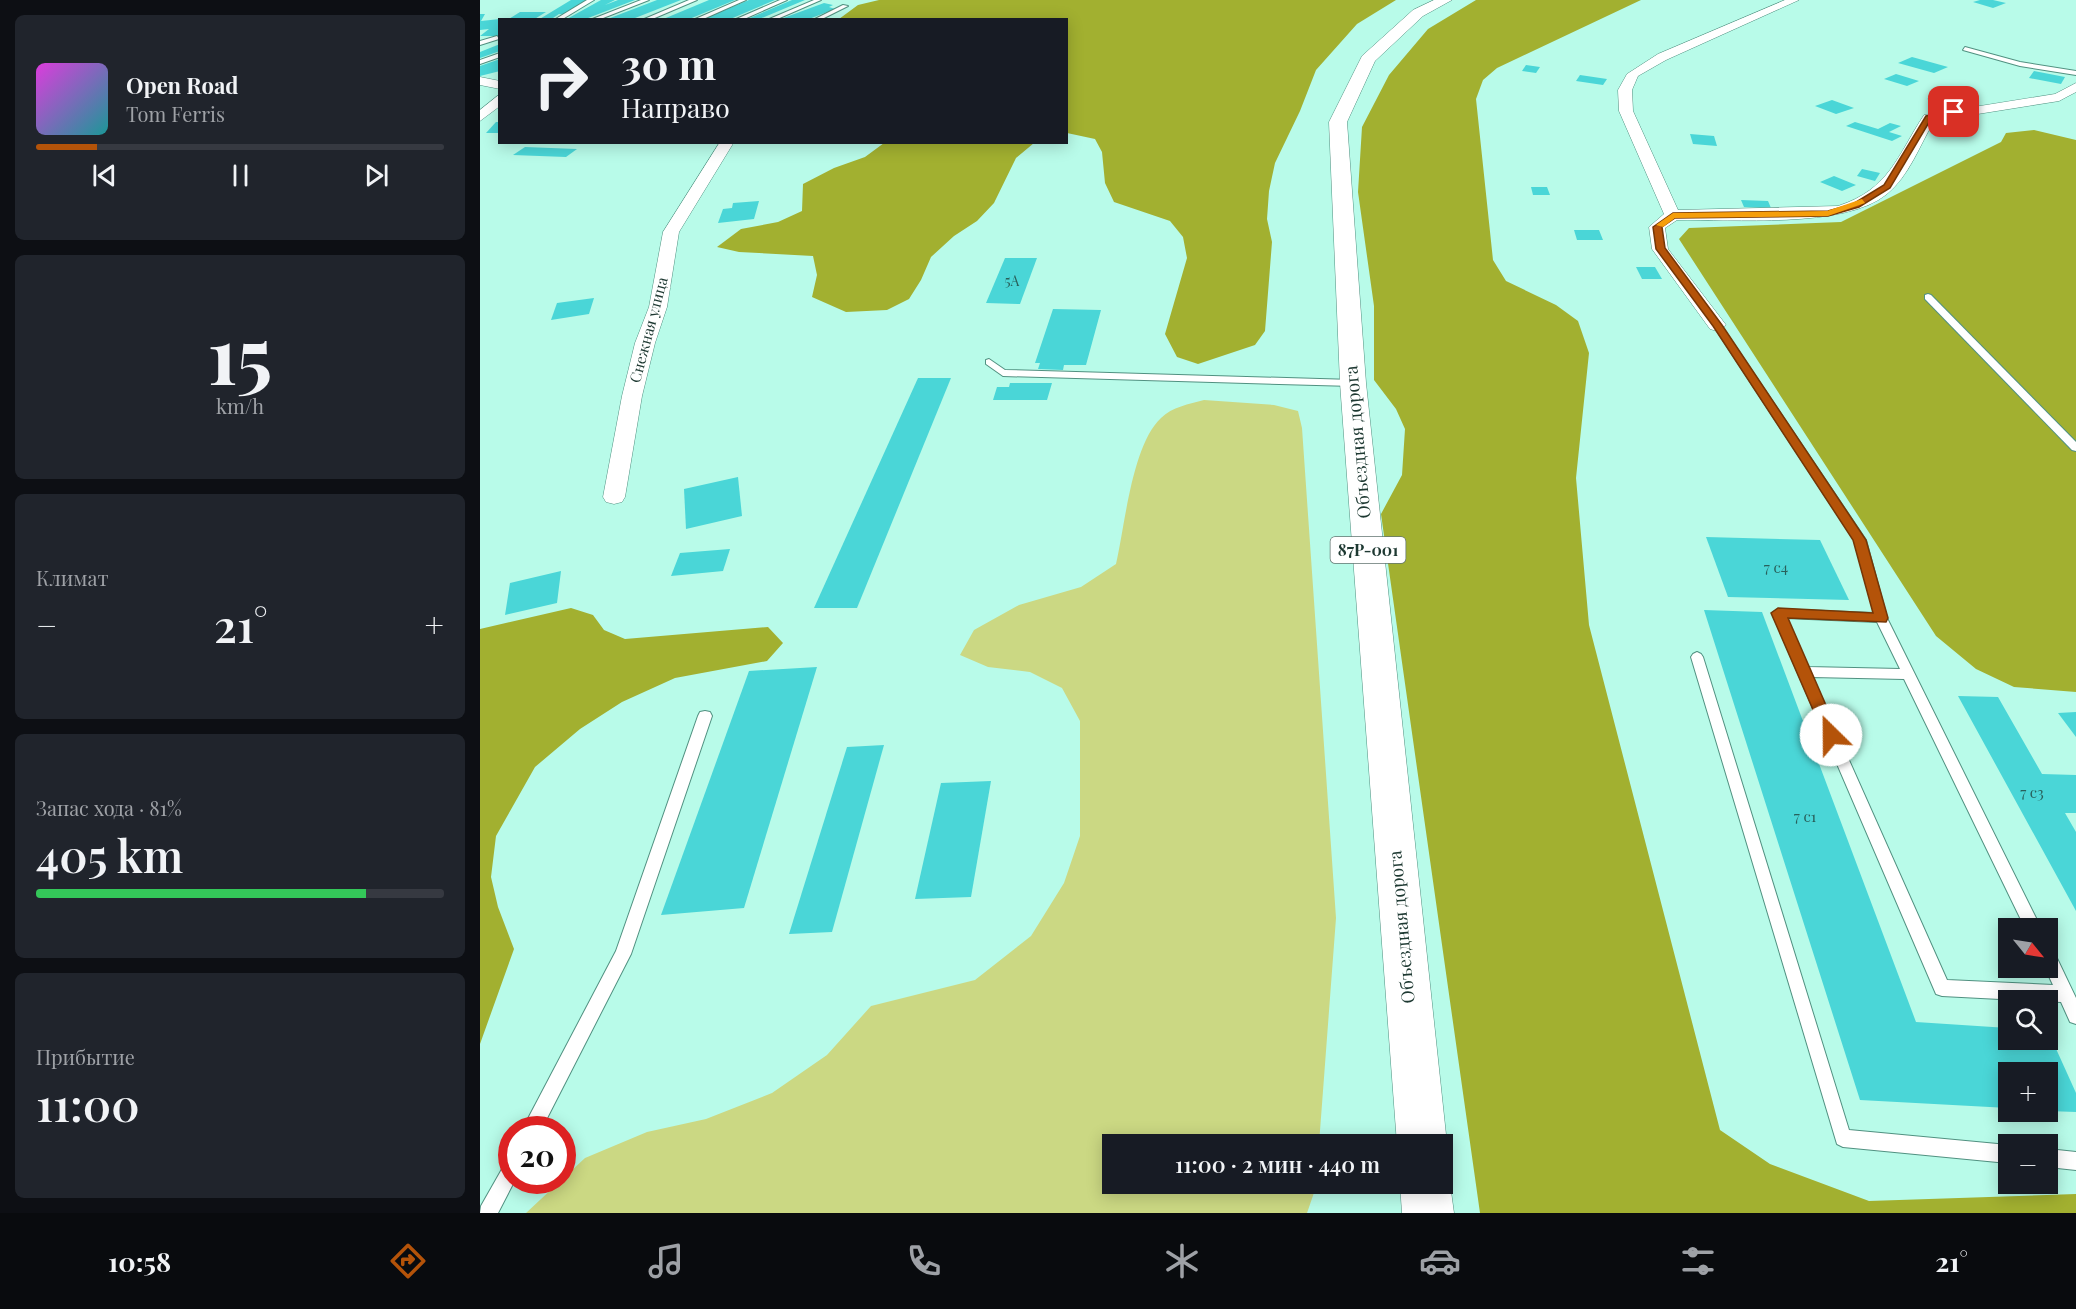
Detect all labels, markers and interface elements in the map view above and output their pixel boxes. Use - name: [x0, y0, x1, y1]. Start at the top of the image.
- text: 30 m: [621, 35, 716, 91]
- icon: right: [522, 42, 600, 120]
- text: Open Road: [126, 70, 238, 100]
- pin: [1928, 86, 1979, 137]
- text: Направо: [621, 89, 730, 125]
- icon: arrive: [1937, 95, 1970, 128]
- text: Tom Ferris: [126, 100, 225, 127]
- icon: previous: [88, 159, 121, 192]
- icon: pause: [224, 159, 257, 192]
- icon: next: [360, 159, 393, 192]
- house number: 5А: [1005, 271, 1019, 290]
- street label: Снежная улица: [624, 274, 672, 385]
- text: 15: [208, 301, 272, 405]
- street label: Объездная дорога: [1338, 365, 1376, 520]
- text: km/h: [216, 392, 264, 419]
- road number: 87Р-001: [1330, 537, 1406, 563]
- house number: 7 с4: [1764, 557, 1788, 577]
- text: Климат: [36, 564, 109, 591]
- text: 21°: [214, 594, 268, 654]
- text: −: [36, 602, 57, 646]
- text: +: [425, 602, 444, 646]
- position arrow: [1799, 703, 1863, 767]
- house number: 7 с3: [2020, 782, 2044, 802]
- text: Запас хода · 81%: [36, 794, 182, 821]
- house number: 7 с1: [1794, 806, 1817, 826]
- text: 405 km: [36, 824, 183, 884]
- street label: Объездная дорога: [1382, 850, 1420, 1005]
- north arrow: [1998, 918, 2058, 978]
- map controls: [1998, 918, 2058, 1194]
- button: search: [1998, 990, 2058, 1050]
- text: Прибытие: [36, 1043, 135, 1070]
- button: +: [1998, 1062, 2058, 1122]
- text: 11:00: [36, 1073, 140, 1133]
- speed limit sign: 20: [498, 1116, 576, 1194]
- button: −: [1998, 1134, 2058, 1194]
- text: 11:00 · 2 мин · 440 m: [1175, 1149, 1380, 1179]
- icon: directions: [387, 1240, 429, 1282]
- icon: music: [645, 1240, 687, 1282]
- icon: phone: [903, 1240, 945, 1282]
- icon: climate: [1161, 1240, 1203, 1282]
- icon: car: [1419, 1240, 1461, 1282]
- icon: filters: [1677, 1240, 1719, 1282]
- text: 10:58: [108, 1243, 171, 1279]
- text: 21°: [1935, 1243, 1968, 1279]

